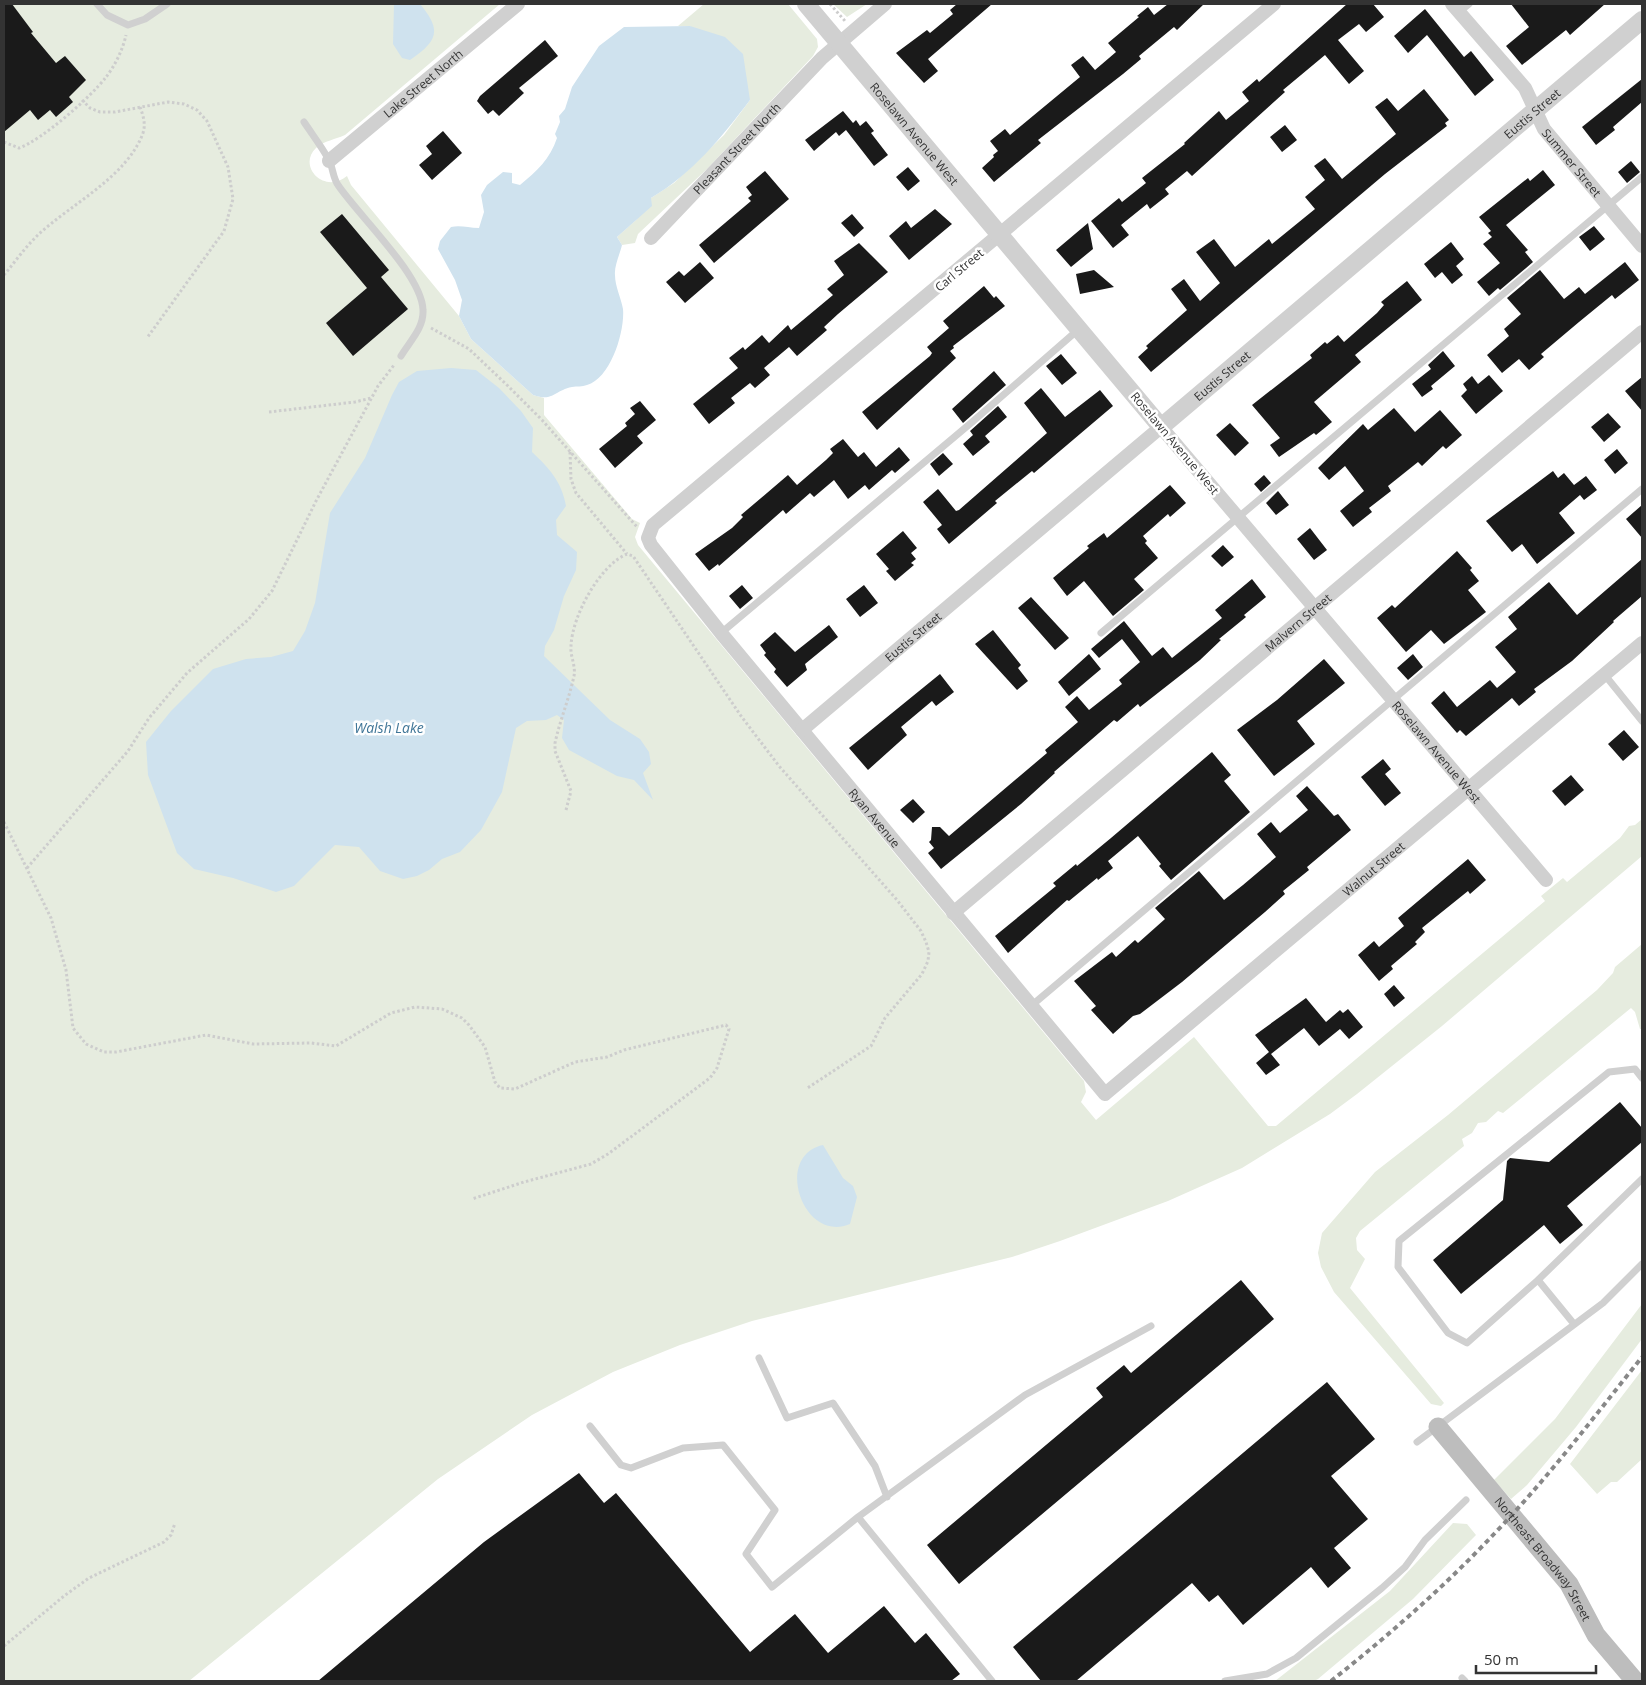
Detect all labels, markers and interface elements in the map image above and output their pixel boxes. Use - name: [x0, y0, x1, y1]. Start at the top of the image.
- street label: Lake Street North: [379, 45, 466, 121]
- street label: Roselawn Avenue West: [867, 78, 963, 188]
- street label: Eustis Street: [1500, 84, 1564, 142]
- street label: Pleasant Street North: [689, 99, 784, 198]
- street label: Summer Street: [1538, 125, 1606, 200]
- street label: Carl Street: [931, 245, 987, 295]
- street label: Eustis Street: [1190, 347, 1254, 404]
- street label: Roselawn Avenue West: [1127, 388, 1223, 498]
- street label: Malvern Street: [1261, 589, 1335, 655]
- street label: Eustis Street: [881, 608, 945, 665]
- street label: Roselawn Avenue West: [1389, 697, 1485, 807]
- water label: Walsh Lake: [354, 718, 424, 737]
- street label: Ryan Avenue: [845, 784, 905, 851]
- street label: Walnut Street: [1339, 838, 1408, 900]
- street label: Northeast Broadway Street: [1491, 1493, 1595, 1624]
- scale bar: [1476, 1642, 1596, 1674]
- text: 50 m: [1484, 1649, 1519, 1669]

